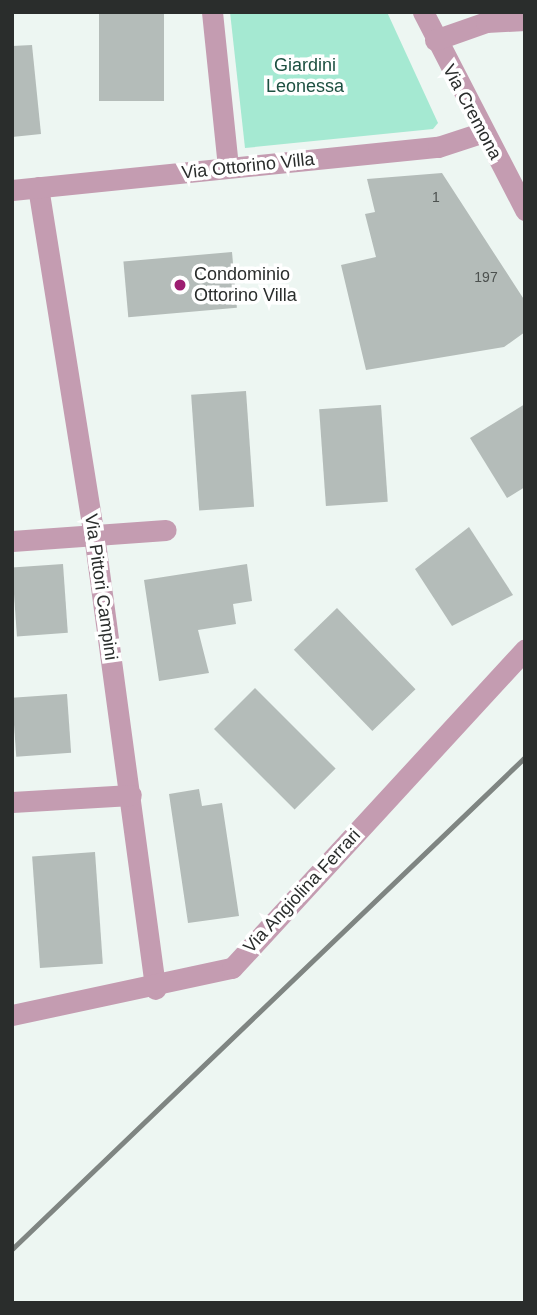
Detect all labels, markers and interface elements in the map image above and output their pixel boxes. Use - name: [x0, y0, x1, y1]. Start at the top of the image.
- park label: Giardini Leonessa: [266, 55, 344, 98]
- street label: Via Cremona: [438, 61, 506, 163]
- street label: Via Ottorino Villa: [181, 148, 315, 184]
- house number: 1: [432, 189, 440, 205]
- place label: Condominio Ottorino Villa: [194, 264, 297, 306]
- house number: 197: [474, 269, 498, 285]
- marker: Condominio Ottorino Villa: [172, 277, 188, 293]
- street label: Via Pittori Campini: [80, 512, 122, 662]
- street label: Via Angiolina Ferrari: [239, 824, 365, 958]

